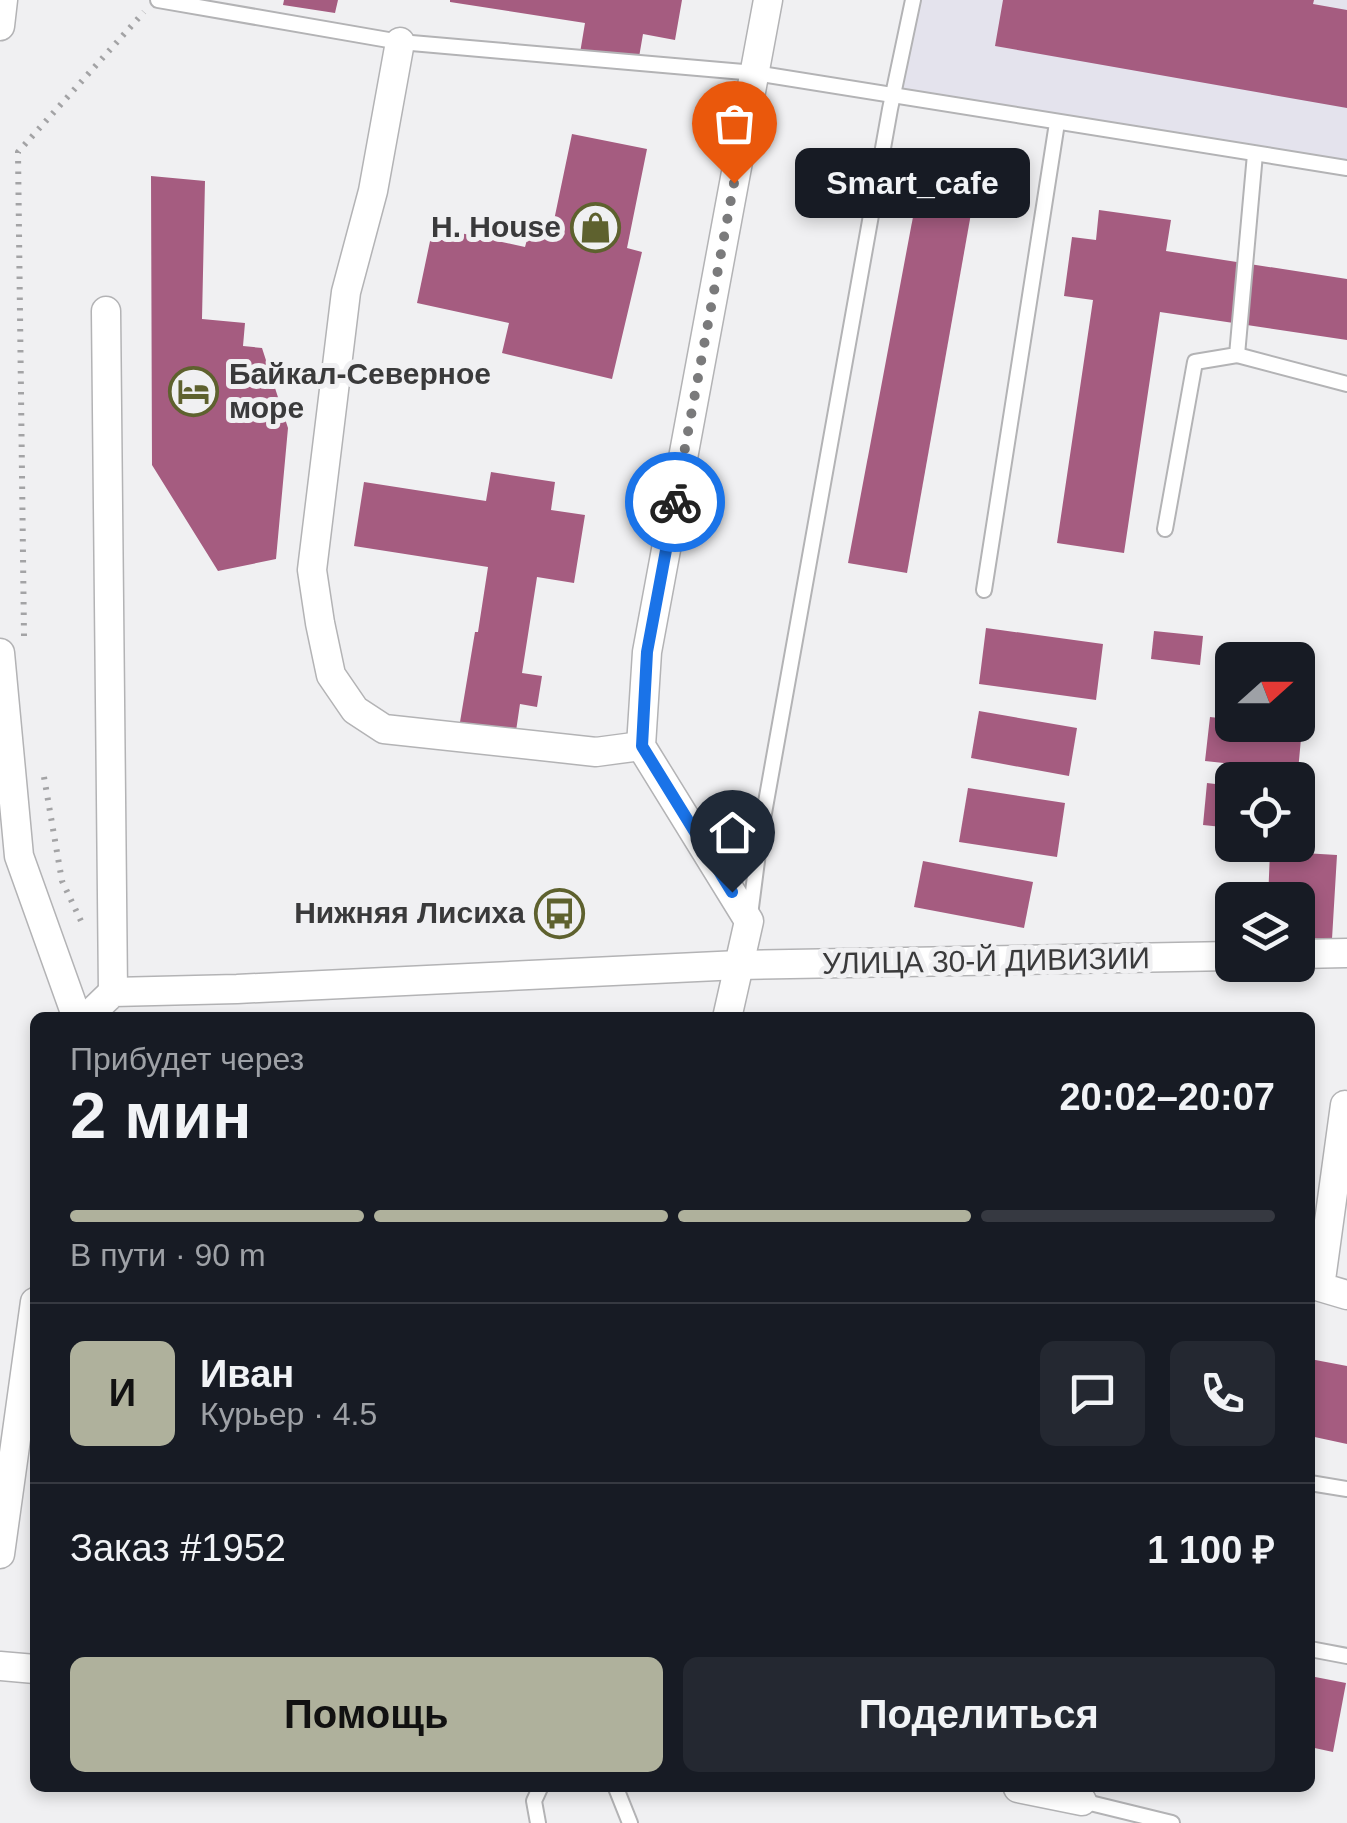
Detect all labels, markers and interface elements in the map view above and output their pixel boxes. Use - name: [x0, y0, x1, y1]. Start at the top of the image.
- pin: [692, 81, 777, 184]
- icon: bag: [707, 96, 762, 151]
- callout: Smart_cafe: [794, 148, 1029, 218]
- text: Smart_cafe: [826, 165, 999, 201]
- shop icon: H. House: [570, 201, 622, 253]
- place label: H. House: [431, 210, 561, 243]
- place label: Байкал-Северное море: [229, 357, 491, 424]
- hotel icon: Байкал-Северное море: [168, 365, 220, 417]
- courier: [625, 452, 725, 552]
- icon: bike: [648, 475, 703, 530]
- north arrow: [1215, 642, 1315, 742]
- map controls: [1215, 642, 1315, 982]
- button: locate: [1215, 762, 1315, 862]
- pin: [690, 790, 775, 893]
- icon: home: [705, 805, 760, 860]
- button: layers: [1215, 882, 1315, 982]
- bus stop icon: Нижняя Лисиха: [534, 887, 586, 939]
- place label: Нижняя Лисиха: [294, 896, 525, 929]
- street label: УЛИЦА 30-Й ДИВИЗИИ: [822, 941, 1150, 980]
- text: Прибудет через: [70, 1041, 304, 1077]
- text: 20:02–20:07: [1059, 1076, 1275, 1118]
- text: 2 мин: [70, 1079, 252, 1152]
- text: В пути · 90 m: [70, 1237, 266, 1273]
- button: chat: [1040, 1341, 1145, 1446]
- button: phone: [1170, 1341, 1275, 1446]
- text: Иван: [200, 1353, 294, 1395]
- text: И: [109, 1372, 136, 1414]
- text: Курьер · 4.5: [200, 1396, 377, 1432]
- text: Заказ #1952: [70, 1527, 286, 1569]
- text: 1 100 ₽: [1147, 1529, 1275, 1571]
- button: Помощь: [70, 1657, 663, 1772]
- button: Поделиться: [683, 1657, 1275, 1772]

